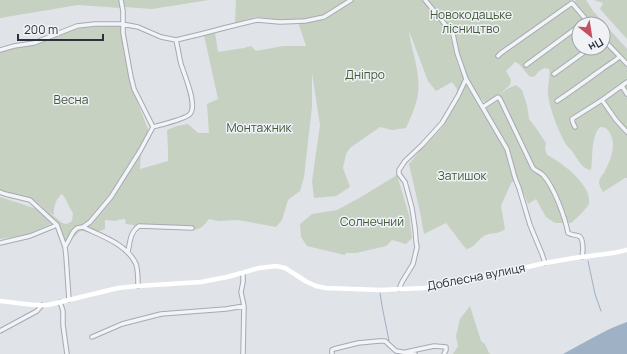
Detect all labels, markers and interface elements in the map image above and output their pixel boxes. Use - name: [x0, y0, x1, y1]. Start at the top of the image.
- park label: Новокодацьке лісництво: [430, 6, 512, 37]
- scale bar: [18, 16, 103, 42]
- north arrow: [571, 16, 611, 56]
- text: 200 m: [24, 21, 58, 38]
- text: Пн: [586, 35, 606, 55]
- park label: Дніпро: [345, 66, 385, 83]
- park label: Весна: [54, 91, 88, 108]
- park label: Монтажник: [226, 119, 293, 136]
- park label: Затишок: [438, 167, 487, 184]
- park label: Солнечний: [340, 213, 404, 230]
- street label: Доблесна вулиця: [425, 259, 527, 294]

